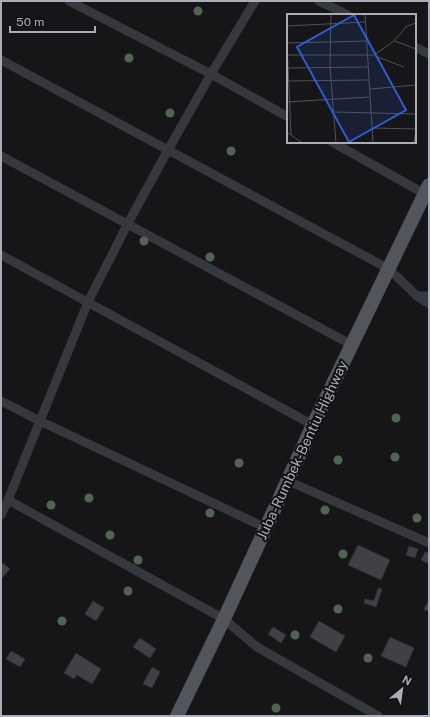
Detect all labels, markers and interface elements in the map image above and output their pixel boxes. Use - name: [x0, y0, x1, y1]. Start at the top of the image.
- scale bar: [10, 8, 95, 34]
- inset map: [287, 14, 416, 143]
- text: 50 m: [16, 15, 44, 29]
- street label: Juba-Rumbek-Bentiu Highway: [253, 357, 351, 542]
- north arrow: [382, 669, 422, 709]
- text: N: [400, 673, 414, 688]

